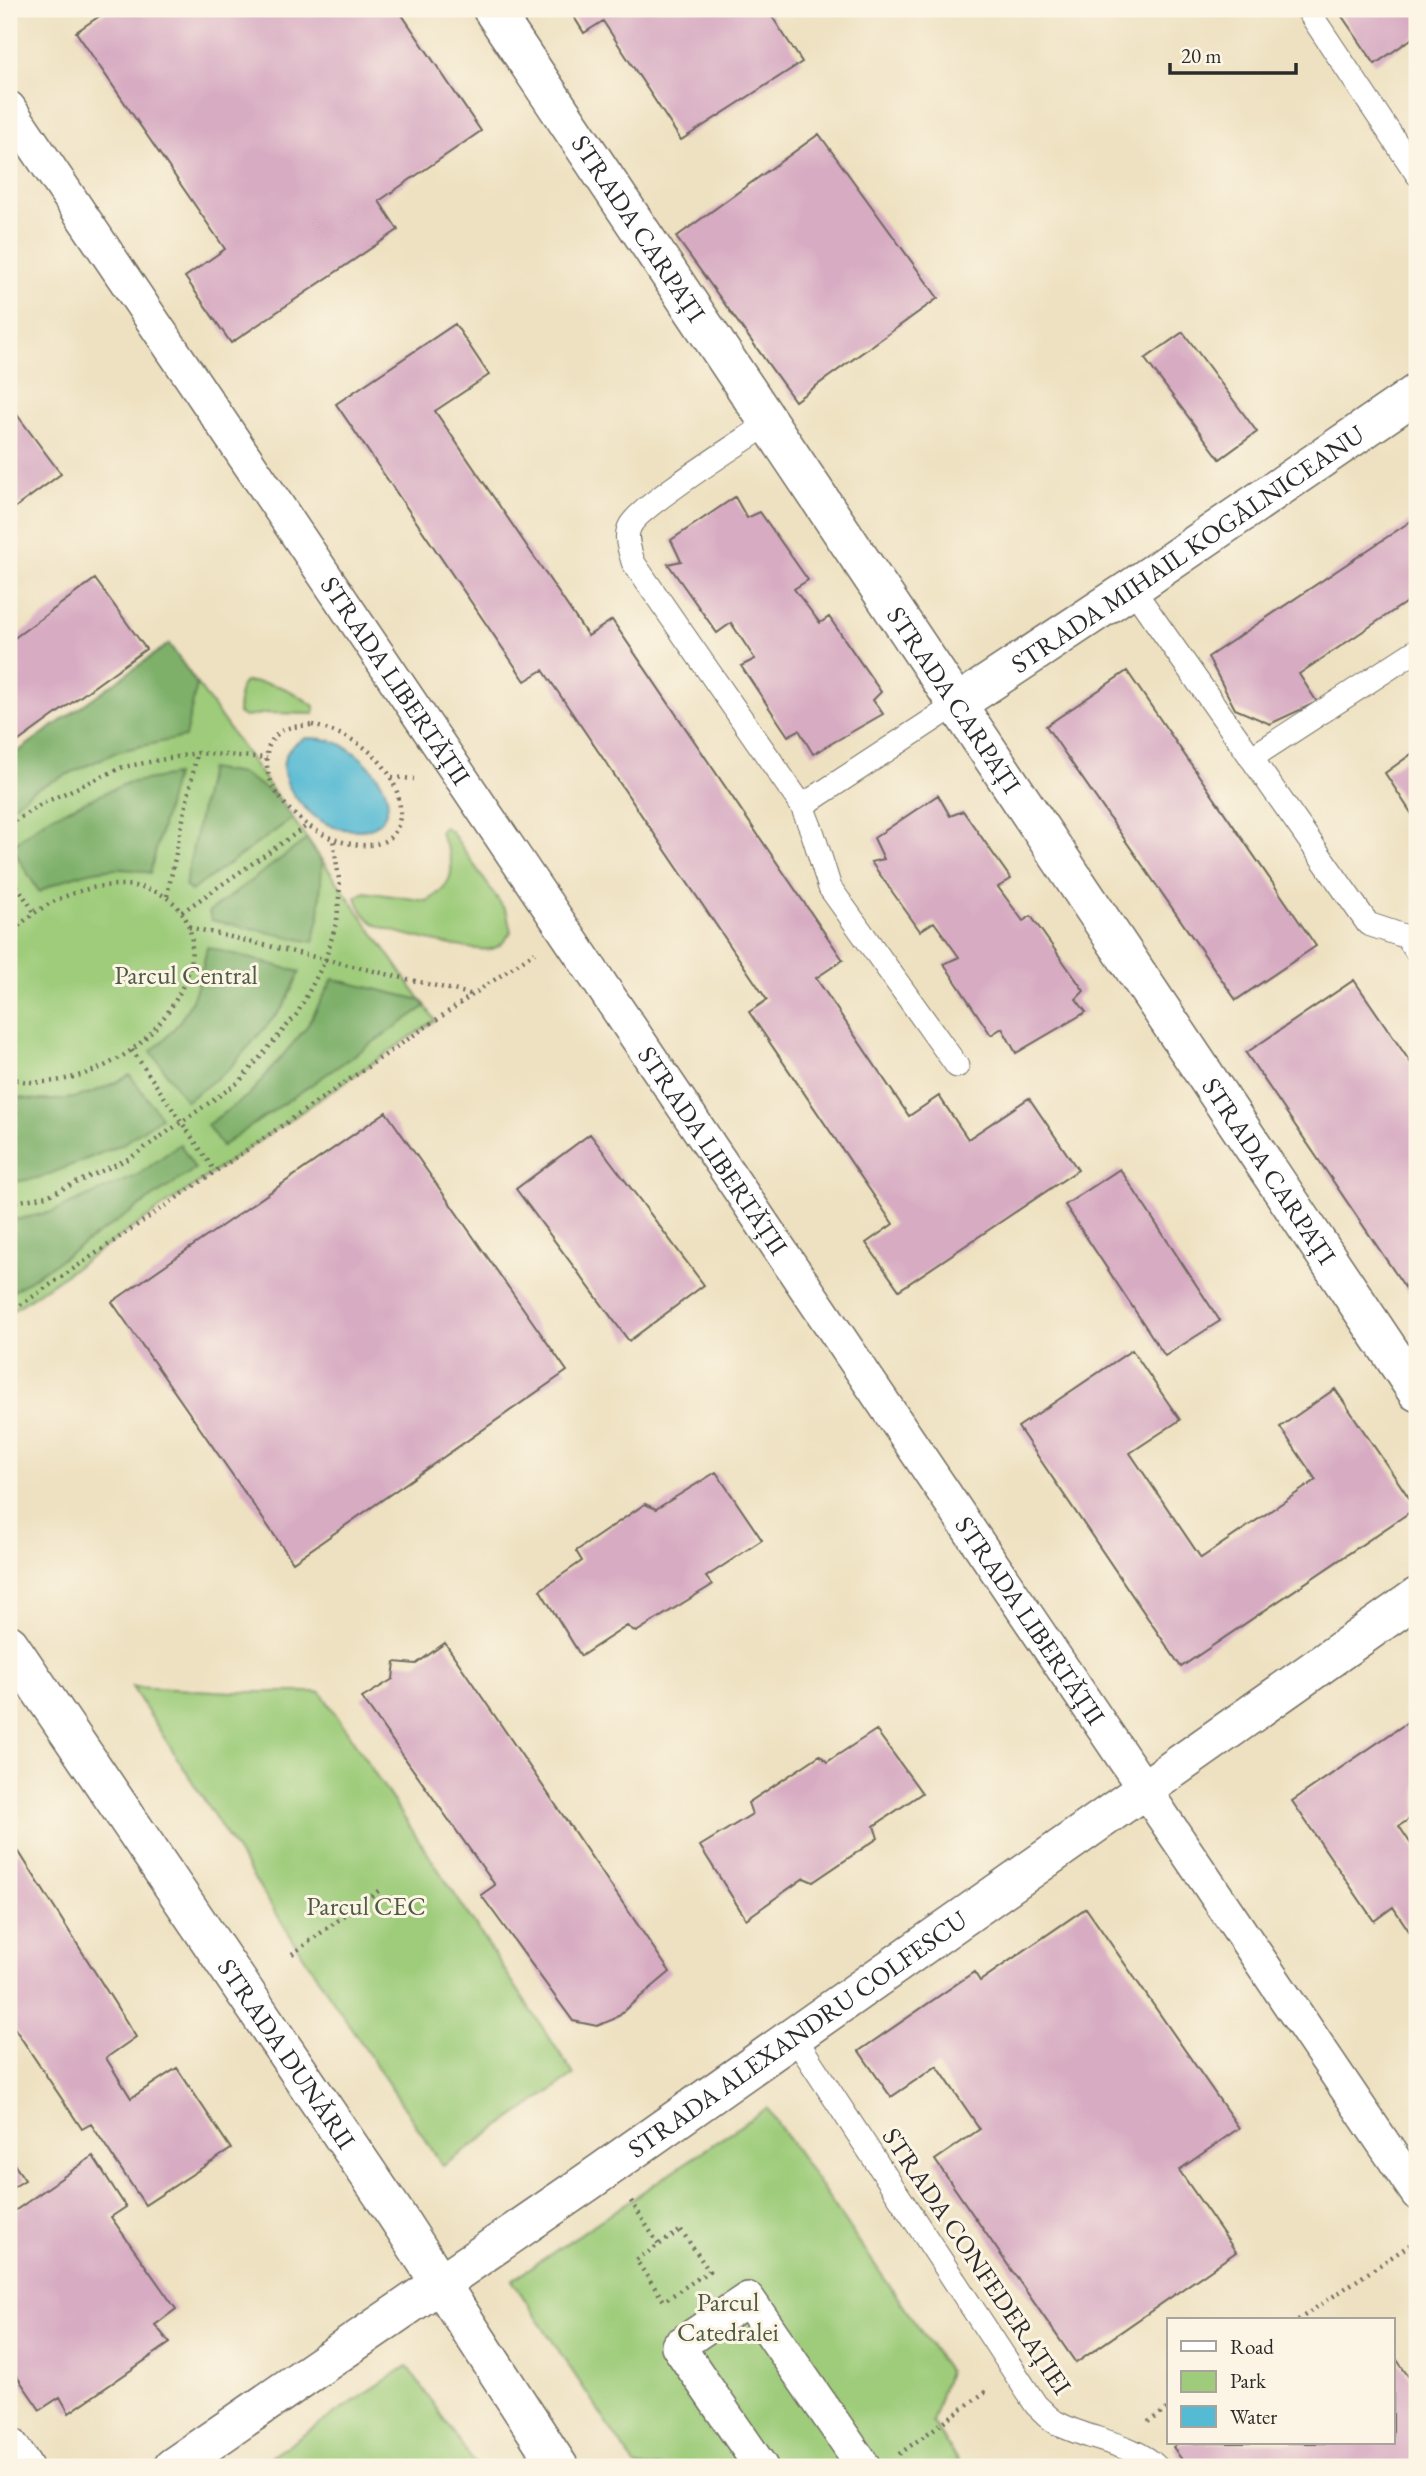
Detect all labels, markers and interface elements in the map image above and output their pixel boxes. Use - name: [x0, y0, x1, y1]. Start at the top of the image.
- scale bar: [1170, 32, 1296, 76]
- text: 20 m: [1181, 42, 1222, 69]
- street label: STRADA CARPAȚI: [564, 128, 714, 329]
- street label: STRADA MIHAIL KOGĂLNICEANU: [1004, 417, 1371, 681]
- street label: STRADA LIBERTĂȚII: [313, 570, 478, 792]
- street label: STRADA CARPAȚI: [879, 600, 1029, 800]
- park label: Parcul Central: [114, 958, 258, 992]
- street label: STRADA LIBERTĂȚII: [630, 1040, 796, 1262]
- street label: STRADA CARPAȚI: [1194, 1071, 1344, 1271]
- street label: STRADA LIBERTĂȚII: [948, 1509, 1113, 1732]
- park label: Parcul CEC: [306, 1889, 426, 1923]
- street label: STRADA ALEXANDRU COLFESCU: [621, 1903, 974, 2165]
- street label: STRADA DUNĂRII: [210, 1952, 363, 2156]
- street label: STRADA CONFEDERAȚIEI: [875, 2121, 1079, 2401]
- park label: Parcul Catedralei: [677, 2285, 779, 2349]
- legend: [1167, 2318, 1394, 2444]
- text: Road: [1230, 2333, 1274, 2360]
- text: Park: [1230, 2367, 1267, 2394]
- text: Water: [1230, 2403, 1277, 2430]

